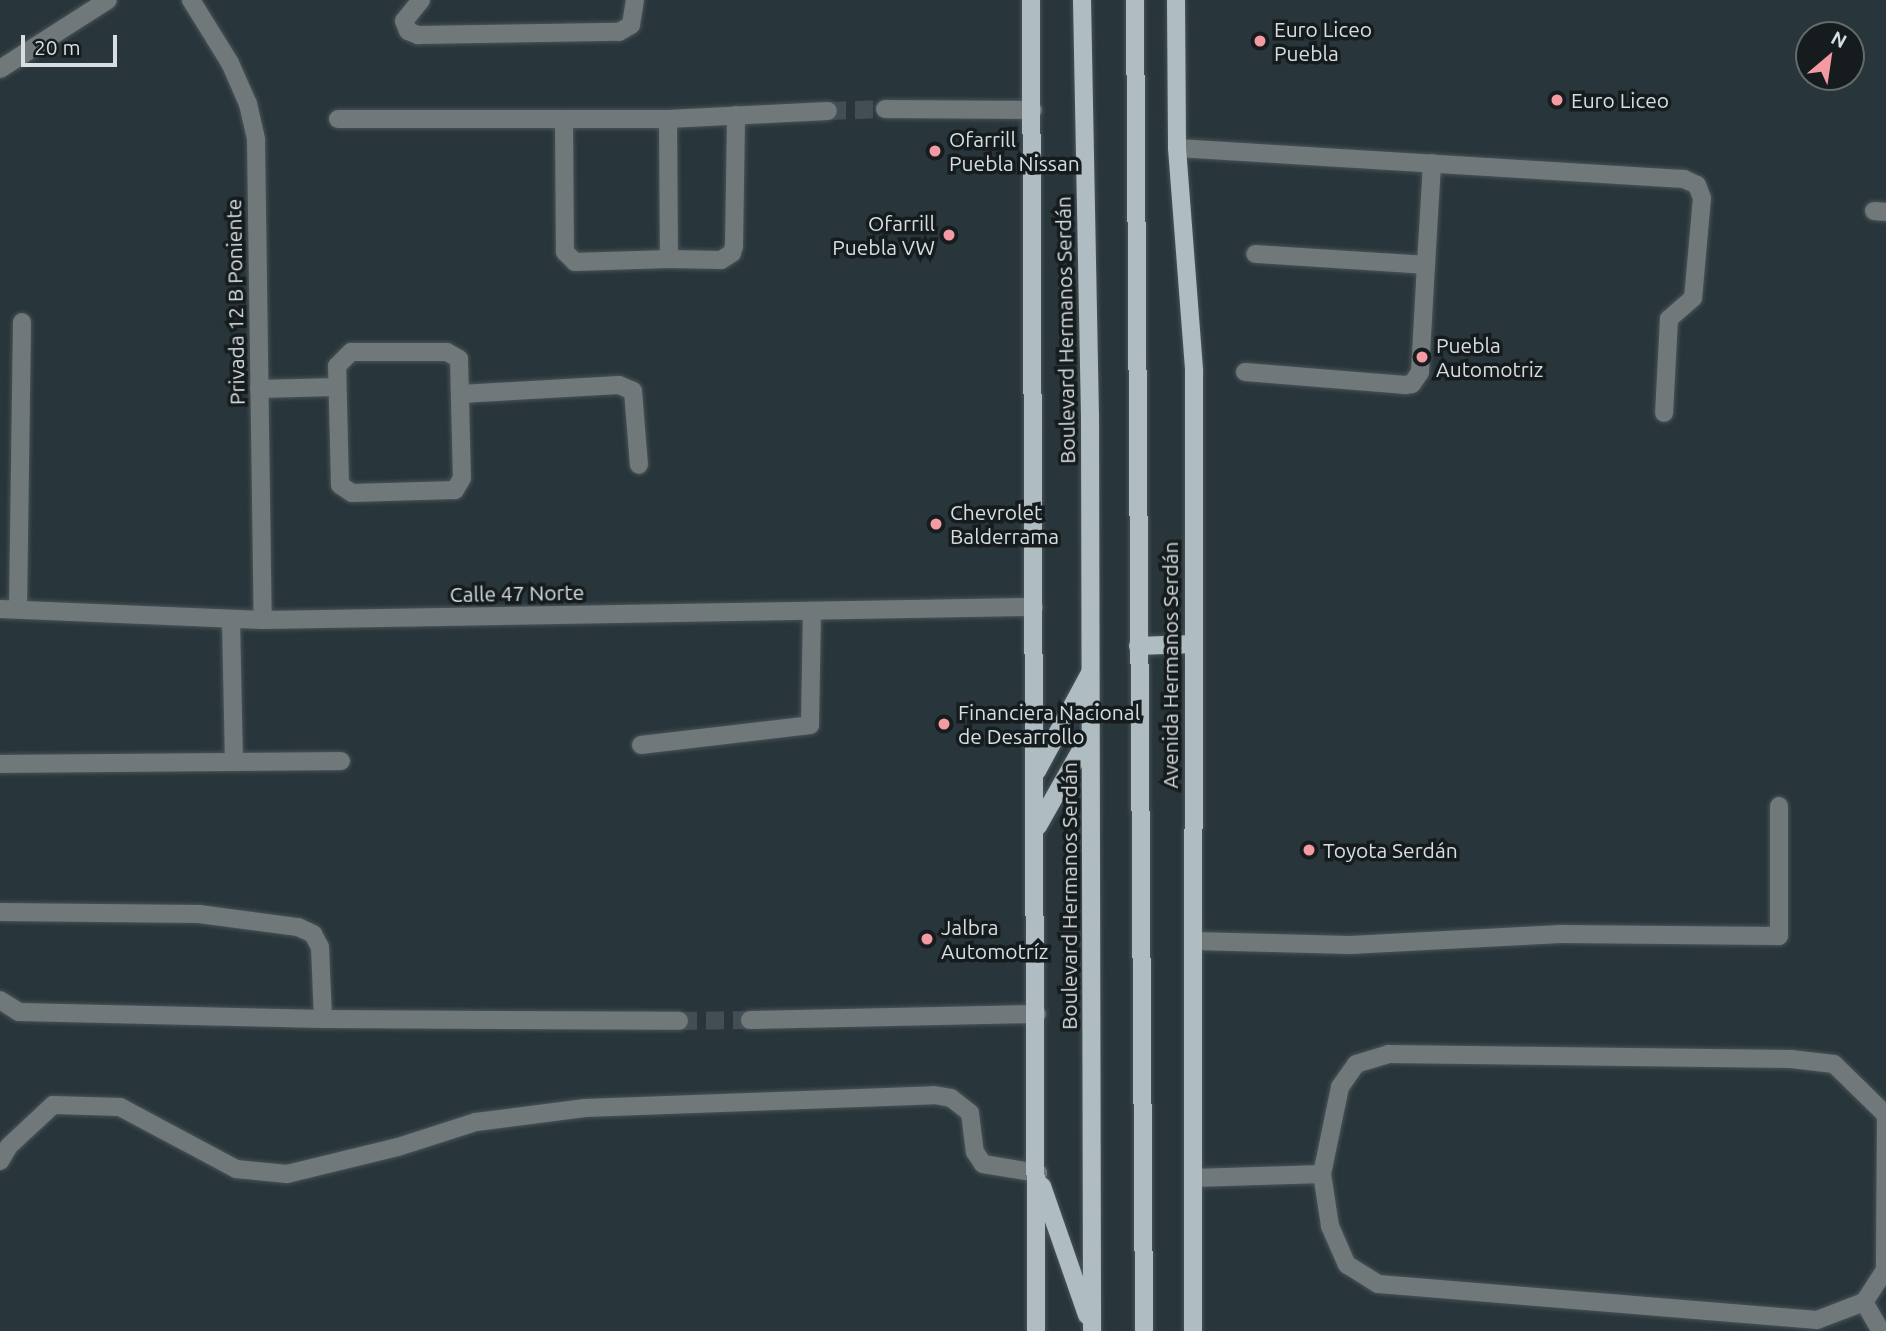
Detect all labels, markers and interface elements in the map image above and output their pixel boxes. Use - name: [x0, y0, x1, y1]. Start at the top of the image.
- place label: Euro Liceo Puebla: [1274, 16, 1372, 66]
- scale bar: [24, 21, 121, 65]
- north arrow: [1795, 21, 1865, 91]
- text: N: [1828, 26, 1851, 52]
- marker: Euro Liceo Puebla: [1252, 33, 1268, 49]
- text: 20 m: [34, 35, 81, 59]
- place label: Euro Liceo: [1571, 87, 1669, 113]
- marker: Euro Liceo: [1549, 92, 1565, 108]
- place label: Ofarrill Puebla Nissan: [949, 126, 1080, 176]
- marker: Ofarrill Puebla Nissan: [927, 143, 943, 159]
- street label: Boulevard Hermanos Serdán: [1050, 196, 1080, 464]
- street label: Privada 12 B Poniente: [221, 199, 249, 405]
- place label: Ofarrill Puebla VW: [832, 210, 935, 260]
- marker: Ofarrill Puebla VW: [941, 227, 957, 243]
- place label: Puebla Automotriz: [1436, 332, 1544, 382]
- marker: Puebla Automotriz: [1414, 349, 1430, 365]
- place label: Chevrolet Balderrama: [950, 499, 1059, 549]
- marker: Chevrolet Balderrama: [928, 516, 944, 532]
- street label: Avenida Hermanos Serdán: [1157, 541, 1183, 789]
- street label: Calle 47 Norte: [449, 579, 585, 607]
- place label: Financiera Nacional de Desarrollo: [958, 699, 1140, 749]
- marker: Financiera Nacional de Desarrollo: [936, 716, 952, 732]
- street label: Boulevard Hermanos Serdán: [1056, 762, 1082, 1030]
- place label: Toyota Serdán: [1323, 837, 1458, 863]
- marker: Toyota Serdán: [1301, 842, 1317, 858]
- place label: Jalbra Automotríz: [941, 914, 1049, 964]
- marker: Jalbra Automotríz: [919, 931, 935, 947]

